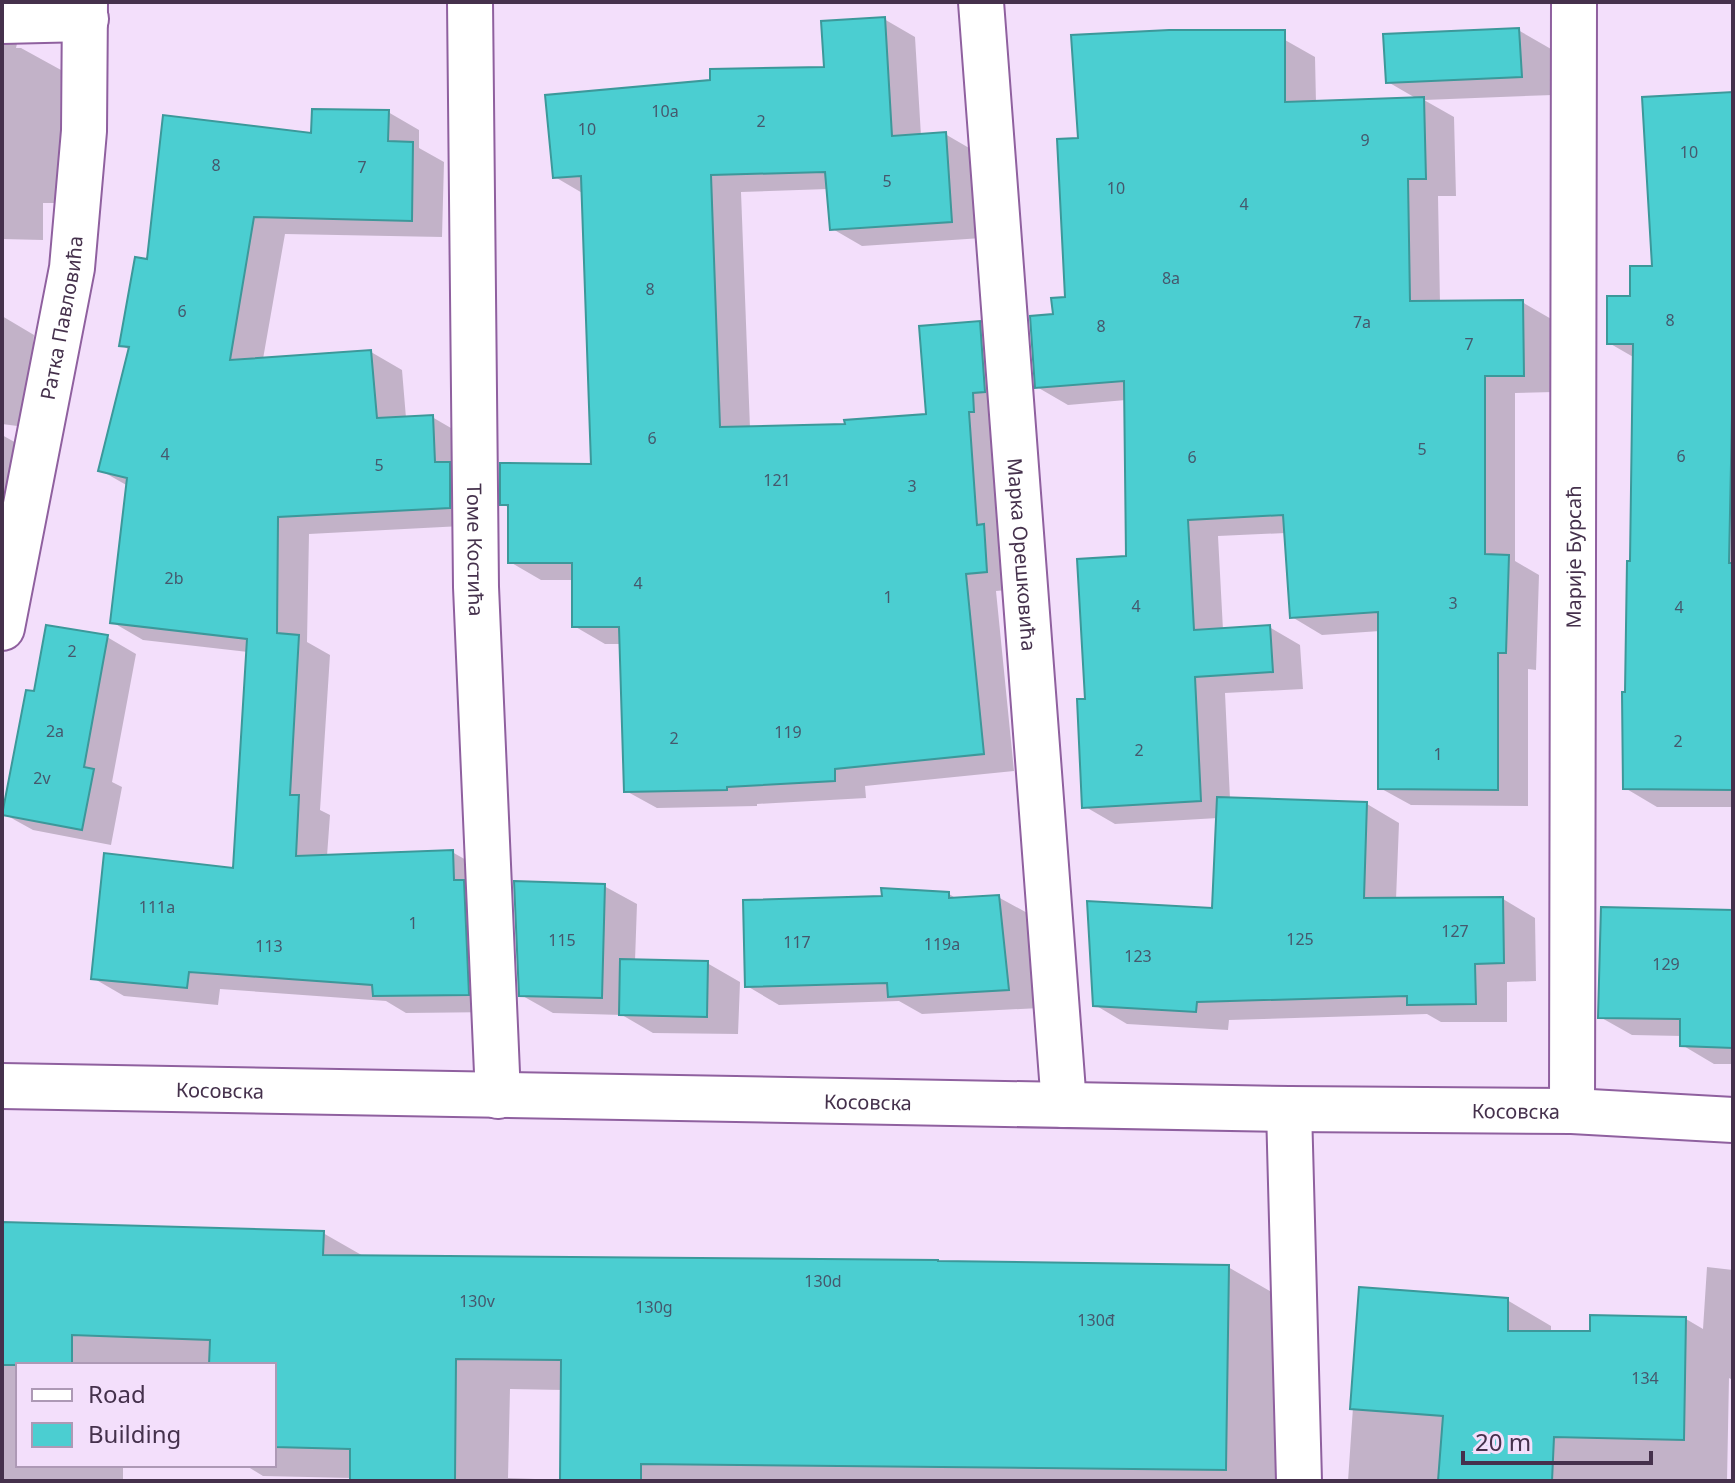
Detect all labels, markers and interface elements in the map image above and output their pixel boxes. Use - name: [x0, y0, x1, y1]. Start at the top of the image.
- house number: 10a: [651, 100, 679, 122]
- house number: 2: [756, 110, 766, 132]
- house number: 10: [578, 118, 596, 140]
- house number: 9: [1360, 129, 1370, 151]
- house number: 10: [1680, 141, 1698, 163]
- house number: 8: [211, 154, 221, 176]
- house number: 7: [357, 156, 367, 178]
- house number: 5: [882, 170, 892, 192]
- house number: 10: [1107, 177, 1125, 199]
- house number: 4: [1239, 193, 1249, 215]
- street label: Ратка Павловића: [33, 235, 88, 402]
- house number: 8a: [1162, 267, 1180, 289]
- house number: 8: [645, 278, 655, 300]
- house number: 6: [177, 300, 187, 322]
- house number: 8: [1665, 309, 1675, 331]
- house number: 7a: [1353, 311, 1371, 333]
- house number: 8: [1096, 315, 1106, 337]
- house number: 7: [1464, 333, 1474, 355]
- house number: 6: [647, 427, 657, 449]
- house number: 5: [1417, 438, 1427, 460]
- house number: 4: [160, 443, 170, 465]
- house number: 6: [1676, 445, 1686, 467]
- house number: 6: [1187, 446, 1197, 468]
- house number: 5: [374, 454, 384, 476]
- street label: Марка Орешковића: [1002, 457, 1043, 652]
- house number: 121: [763, 469, 791, 491]
- house number: 3: [907, 475, 917, 497]
- street label: Томе Костића: [461, 483, 491, 617]
- street label: Марије Бурсаћ: [1559, 485, 1587, 629]
- house number: 2b: [165, 567, 184, 589]
- house number: 4: [633, 572, 643, 594]
- house number: 1: [883, 586, 893, 608]
- house number: 3: [1448, 592, 1458, 614]
- house number: 4: [1131, 595, 1141, 617]
- house number: 4: [1674, 596, 1684, 618]
- house number: 2: [67, 640, 77, 662]
- house number: 2a: [46, 720, 64, 742]
- house number: 119: [774, 721, 802, 743]
- house number: 2: [669, 727, 679, 749]
- house number: 2: [1673, 730, 1683, 752]
- house number: 2: [1134, 739, 1144, 761]
- house number: 1: [1433, 743, 1443, 765]
- house number: 2v: [33, 767, 52, 789]
- house number: 111a: [139, 896, 175, 918]
- house number: 1: [408, 912, 418, 934]
- house number: 127: [1441, 920, 1469, 942]
- house number: 125: [1286, 928, 1314, 950]
- house number: 115: [548, 929, 576, 951]
- house number: 117: [783, 931, 811, 953]
- house number: 119a: [924, 933, 960, 955]
- house number: 113: [255, 935, 283, 957]
- house number: 123: [1124, 945, 1152, 967]
- house number: 129: [1652, 953, 1680, 975]
- street label: Косовска: [176, 1076, 264, 1104]
- street label: Косовска: [824, 1087, 912, 1116]
- street label: Косовска: [1472, 1097, 1560, 1124]
- house number: 130d: [804, 1270, 842, 1292]
- house number: 130v: [459, 1290, 496, 1312]
- house number: 130g: [635, 1296, 673, 1318]
- house number: 130đ: [1077, 1309, 1115, 1331]
- legend: [16, 1363, 276, 1467]
- house number: 134: [1631, 1367, 1659, 1389]
- text: Road: [88, 1377, 146, 1410]
- scale bar: [1463, 1415, 1651, 1465]
- text: Building: [88, 1417, 181, 1450]
- text: 20 m: [1475, 1425, 1531, 1458]

